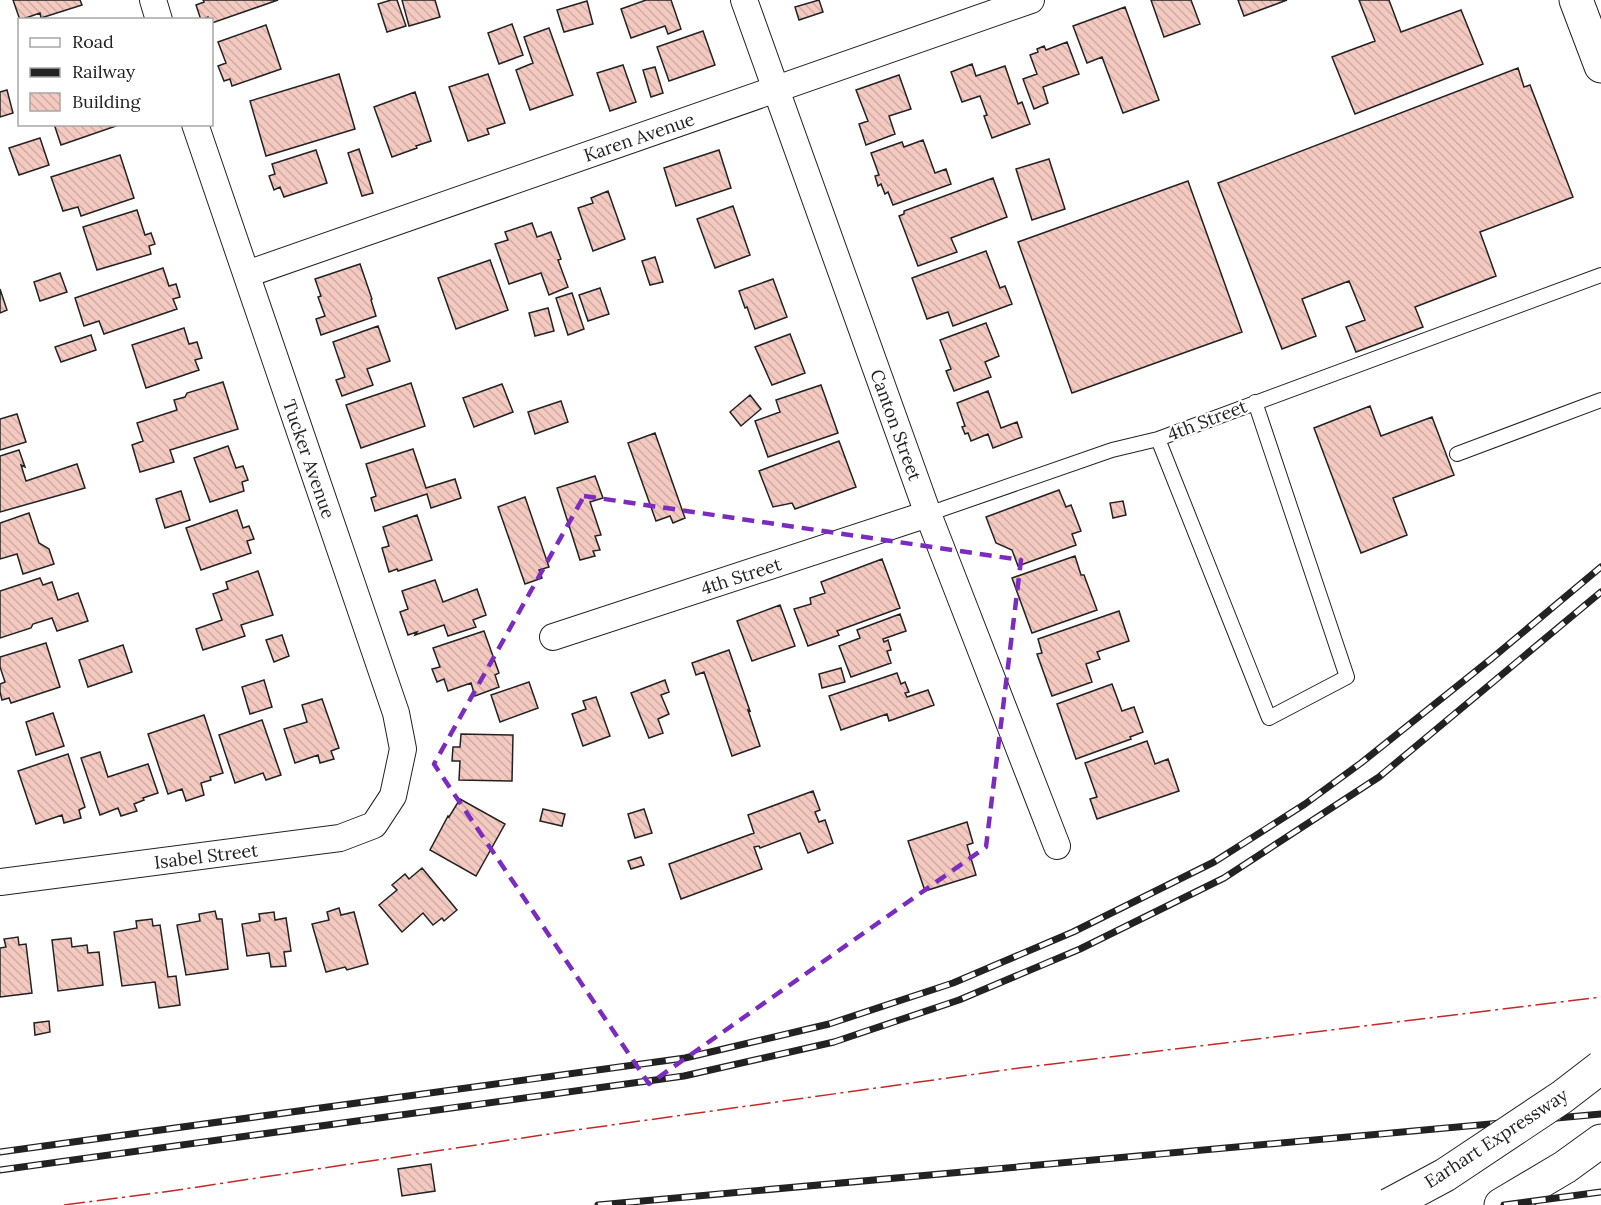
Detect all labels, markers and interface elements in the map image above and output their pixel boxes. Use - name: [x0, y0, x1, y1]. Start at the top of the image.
- legend: [18, 18, 213, 126]
- text: Road: [72, 30, 114, 53]
- text: Railway: [72, 60, 136, 83]
- text: Building: [72, 90, 142, 113]
- street label: Karen Avenue: [581, 107, 698, 167]
- street label: Canton Street: [865, 366, 927, 484]
- street label: 4th Street: [1164, 394, 1250, 446]
- street label: Tucker Avenue: [278, 396, 340, 522]
- street label: 4th Street: [698, 552, 784, 600]
- street label: Isabel Street: [153, 838, 259, 874]
- street label: Earhart Expressway: [1420, 1083, 1572, 1193]

